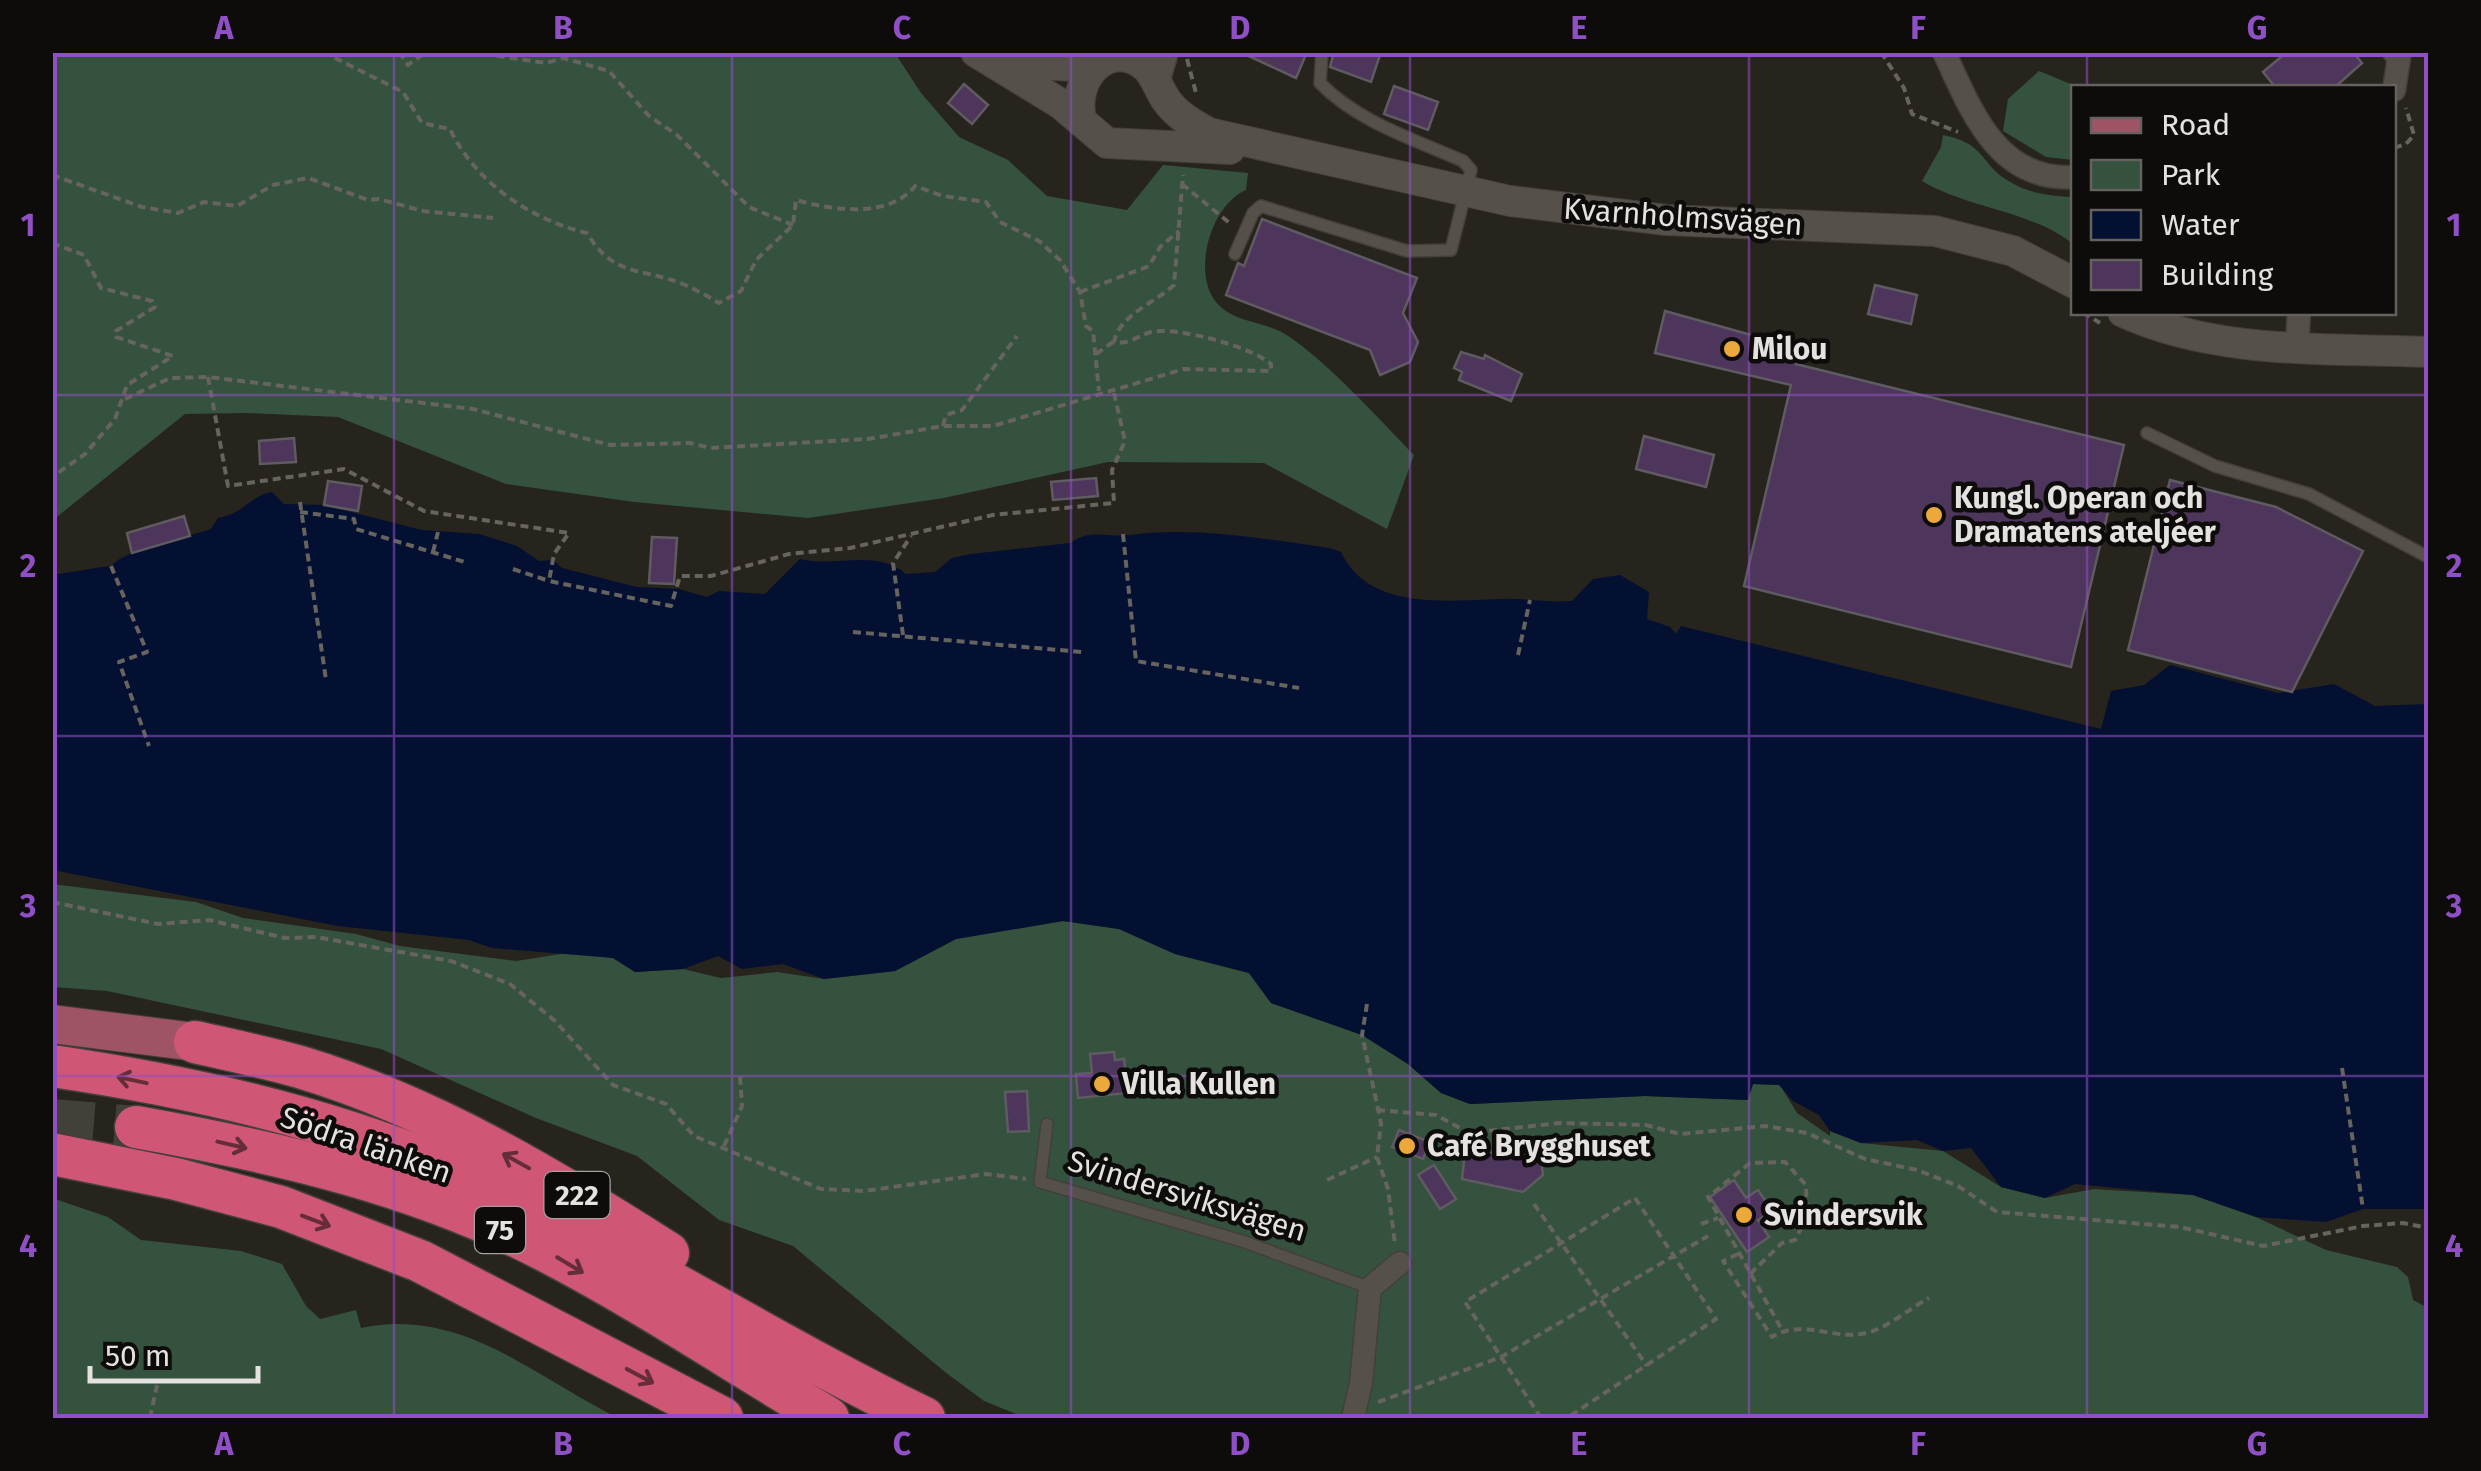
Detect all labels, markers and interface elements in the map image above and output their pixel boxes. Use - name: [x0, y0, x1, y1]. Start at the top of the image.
- text: A: [214, 9, 235, 47]
- text: B: [553, 9, 573, 47]
- text: C: [893, 9, 912, 47]
- text: D: [1230, 9, 1250, 47]
- text: E: [1571, 9, 1587, 47]
- text: F: [1910, 9, 1926, 47]
- text: G: [2247, 9, 2267, 47]
- legend: [2071, 85, 2396, 315]
- text: Road: [2161, 107, 2230, 143]
- text: Park: [2161, 157, 2221, 193]
- street label: Kvarnholmsvägen: [1562, 191, 1804, 243]
- text: 1: [21, 206, 35, 244]
- text: 1: [2447, 206, 2461, 244]
- text: Water: [2161, 207, 2240, 243]
- text: Building: [2161, 257, 2274, 293]
- place label: Milou: [1752, 331, 1827, 367]
- marker: Milou: [1721, 338, 1743, 360]
- place label: Kungl. Operan och Dramatens ateljéer: [1954, 480, 2217, 550]
- marker: Kungl. Operan och Dramatens ateljéer: [1923, 504, 1945, 526]
- text: 2: [20, 547, 36, 585]
- text: 2: [2446, 547, 2462, 585]
- text: 3: [19, 887, 36, 925]
- text: 3: [2445, 887, 2462, 925]
- place label: Villa Kullen: [1121, 1066, 1276, 1102]
- one-way arrow: [117, 1069, 149, 1088]
- marker: Villa Kullen: [1091, 1073, 1113, 1095]
- street label: Södra länken: [276, 1099, 456, 1191]
- place label: Café Brygghuset: [1427, 1128, 1651, 1164]
- marker: Café Brygghuset: [1396, 1135, 1418, 1157]
- one-way arrow: [215, 1137, 247, 1155]
- street label: Svindersviksvägen: [1064, 1143, 1310, 1249]
- one-way arrow: [502, 1151, 532, 1171]
- road number: 222: [544, 1172, 610, 1218]
- place label: Svindersvik: [1764, 1197, 1923, 1233]
- marker: Svindersvik: [1733, 1204, 1755, 1226]
- road number: 75: [475, 1207, 525, 1253]
- one-way arrow: [301, 1213, 331, 1231]
- text: 4: [19, 1227, 37, 1265]
- text: 4: [2445, 1227, 2463, 1265]
- one-way arrow: [555, 1255, 584, 1275]
- scale bar: [90, 1321, 258, 1383]
- text: 50 m: [105, 1338, 170, 1374]
- one-way arrow: [625, 1367, 655, 1386]
- text: A: [214, 1425, 235, 1463]
- text: B: [553, 1425, 573, 1463]
- text: C: [893, 1425, 912, 1463]
- text: D: [1230, 1425, 1250, 1463]
- text: E: [1571, 1425, 1587, 1463]
- text: F: [1910, 1425, 1926, 1463]
- text: G: [2247, 1425, 2267, 1463]

